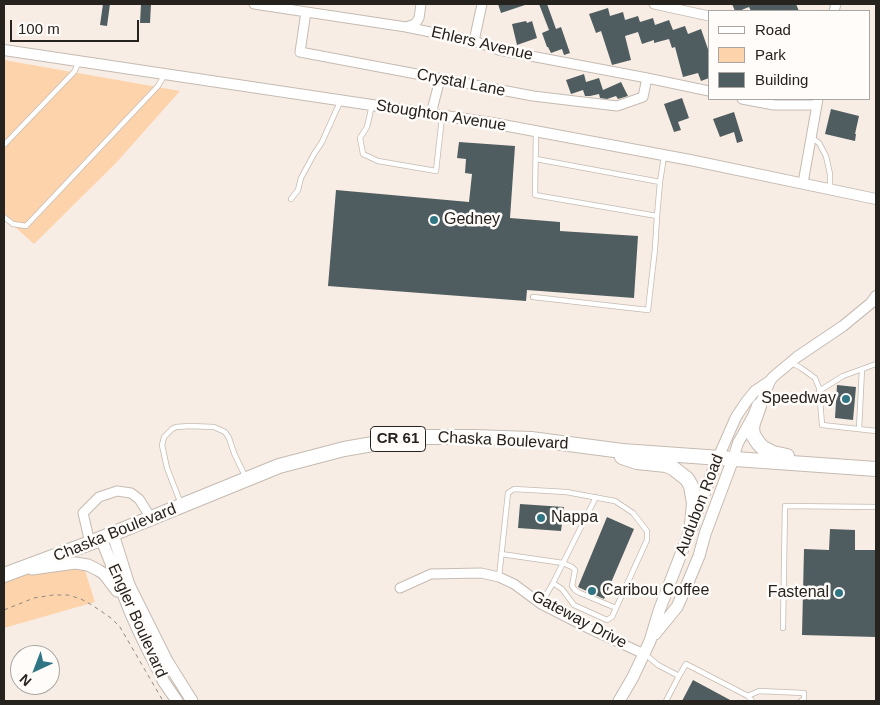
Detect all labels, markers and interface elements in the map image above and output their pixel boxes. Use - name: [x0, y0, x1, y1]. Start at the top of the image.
- scale bar: [12, 10, 141, 42]
- legend: [708, 10, 870, 100]
- text: 100 m: [18, 20, 60, 37]
- text: Road: [755, 21, 791, 38]
- street label: Ehlers Avenue: [429, 23, 535, 65]
- text: Park: [755, 46, 786, 63]
- street label: Crystal Lane: [415, 65, 507, 101]
- text: Building: [755, 71, 808, 88]
- street label: Stoughton Avenue: [375, 96, 507, 136]
- place label: Gedney: [444, 210, 500, 230]
- marker: Gedney: [428, 214, 440, 226]
- place label: Speedway: [761, 389, 836, 409]
- marker: Speedway: [840, 393, 852, 405]
- road number: CR 61: [370, 426, 426, 452]
- street label: Chaska Boulevard: [437, 428, 569, 454]
- street label: Audubon Road: [672, 452, 728, 558]
- street label: Chaska Boulevard: [51, 500, 179, 566]
- place label: Nappa: [551, 508, 598, 528]
- marker: Nappa: [535, 512, 547, 524]
- street label: Engler Boulevard: [103, 561, 171, 681]
- place label: Caribou Coffee: [602, 581, 709, 601]
- place label: Fastenal: [768, 583, 829, 603]
- marker: Caribou Coffee: [586, 585, 598, 597]
- street label: Gateway Drive: [528, 587, 630, 653]
- marker: Fastenal: [833, 587, 845, 599]
- north arrow: [10, 645, 60, 695]
- text: N: [16, 671, 35, 690]

